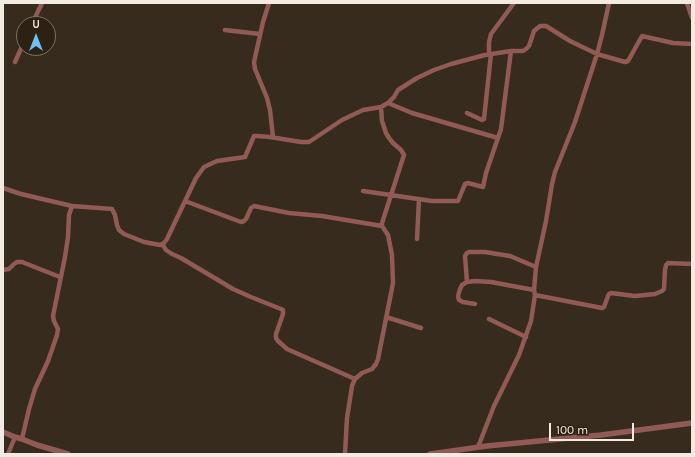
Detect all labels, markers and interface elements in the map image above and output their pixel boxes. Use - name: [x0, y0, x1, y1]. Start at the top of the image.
- north arrow: [16, 16, 56, 56]
- text: U: [32, 18, 40, 31]
- scale bar: [551, 415, 636, 441]
- text: 100 m: [556, 423, 588, 437]

